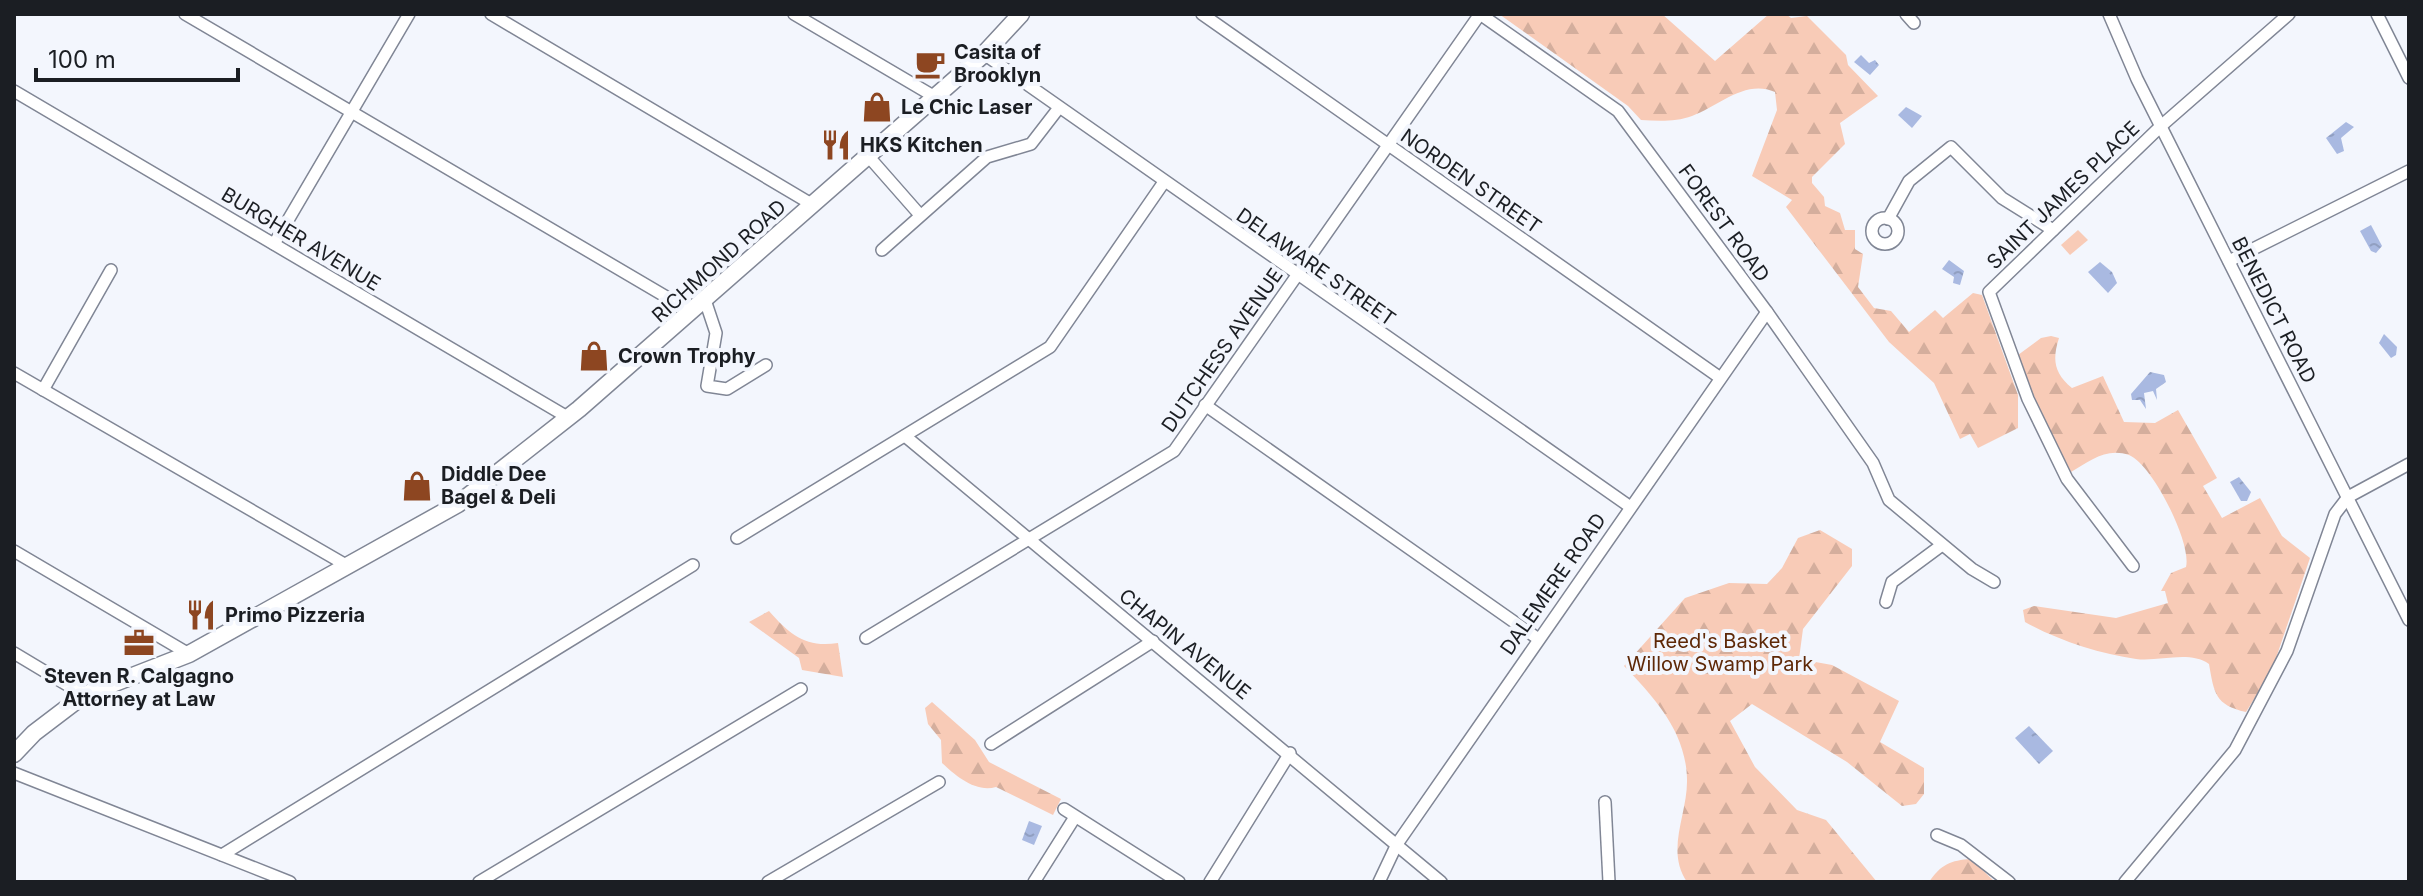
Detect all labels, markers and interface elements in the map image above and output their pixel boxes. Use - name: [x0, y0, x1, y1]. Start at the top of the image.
- scale bar: [36, 32, 238, 82]
- place label: Casita of Brooklyn: [954, 40, 1041, 87]
- text: 100 m: [48, 45, 116, 74]
- cafe icon: Casita of Brooklyn: [913, 47, 947, 81]
- shop icon: Le Chic Laser: [860, 90, 894, 124]
- place label: Le Chic Laser: [901, 95, 1032, 119]
- street label: SAINT JAMES PLACE: [1982, 116, 2144, 274]
- street label: NORDEN STREET: [1396, 124, 1546, 238]
- restaurant icon: HKS Kitchen: [819, 128, 853, 162]
- place label: HKS Kitchen: [860, 133, 983, 157]
- street label: FOREST ROAD: [1673, 160, 1775, 286]
- street label: BURGHER AVENUE: [217, 182, 385, 296]
- street label: RICHMOND ROAD: [647, 195, 791, 327]
- street label: DELAWARE STREET: [1232, 203, 1400, 331]
- street label: BENEDICT ROAD: [2227, 233, 2321, 387]
- street label: DUTCHESS AVENUE: [1156, 263, 1288, 437]
- shop icon: Crown Trophy: [577, 339, 611, 373]
- place label: Crown Trophy: [618, 344, 756, 368]
- place label: Diddle Dee Bagel & Deli: [441, 462, 556, 509]
- shop icon: Diddle Dee Bagel & Deli: [400, 469, 434, 503]
- street label: DALEMERE ROAD: [1495, 509, 1611, 659]
- street label: CHAPIN AVENUE: [1114, 584, 1256, 704]
- restaurant icon: Primo Pizzeria: [184, 598, 218, 632]
- place label: Primo Pizzeria: [225, 603, 365, 627]
- office icon: Steven R. Calgagno Attorney at Law: [122, 626, 156, 660]
- park label: Reed's Basket Willow Swamp Park: [1627, 629, 1813, 676]
- place label: Steven R. Calgagno Attorney at Law: [44, 664, 234, 711]

